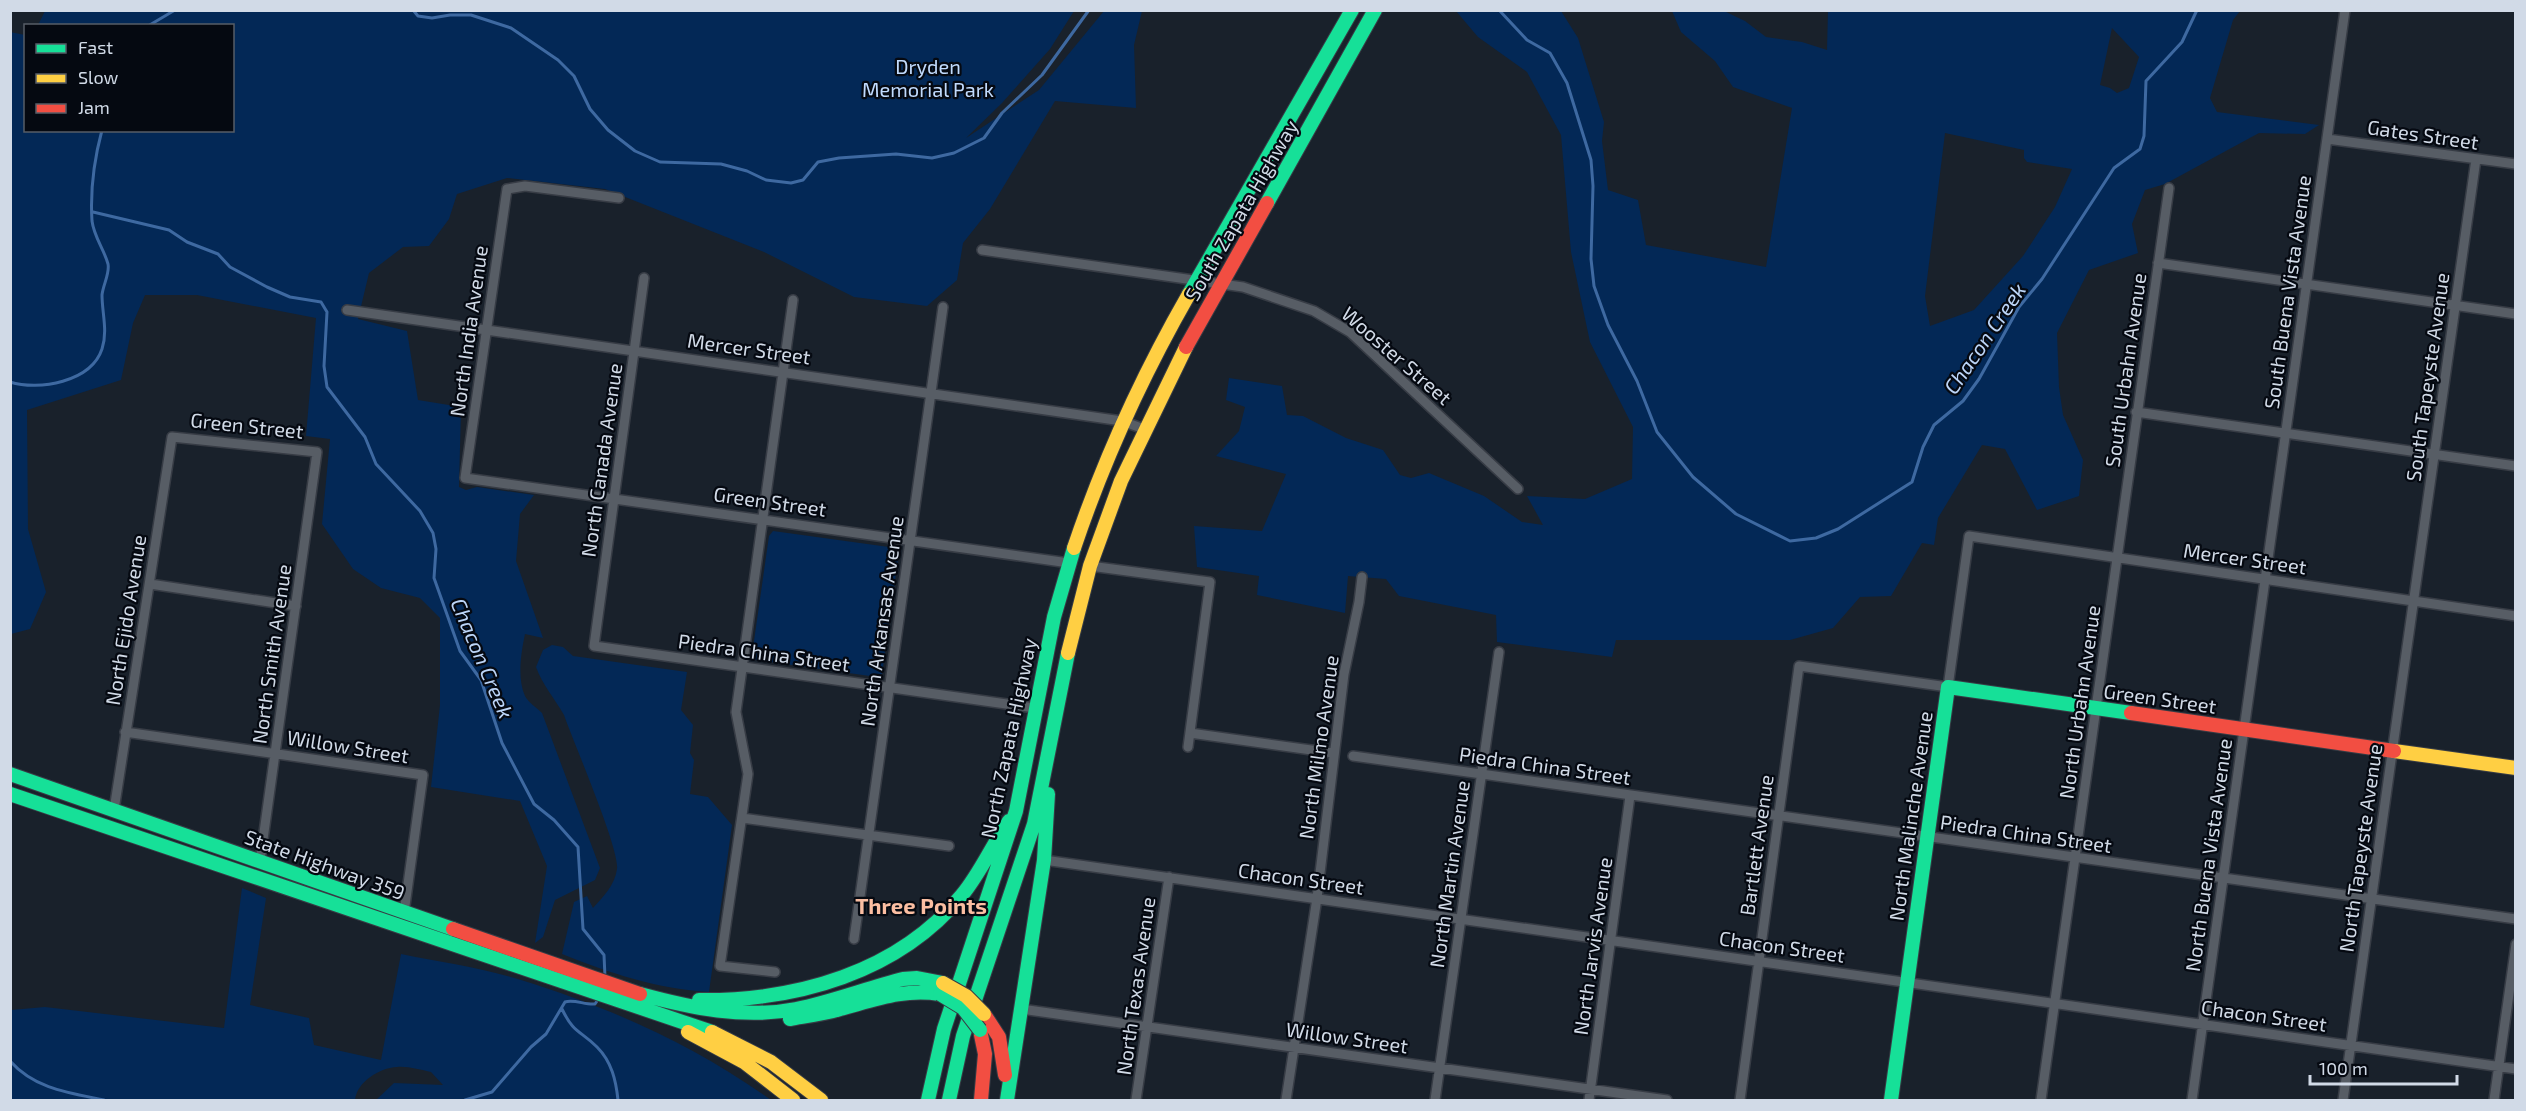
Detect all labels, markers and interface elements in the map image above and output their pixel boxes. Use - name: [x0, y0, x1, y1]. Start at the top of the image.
- legend: [24, 24, 234, 132]
- text: Fast: [78, 36, 113, 58]
- park label: Dryden Memorial Park: [862, 54, 994, 101]
- text: Slow: [78, 66, 119, 88]
- text: Jam: [78, 96, 110, 118]
- street label: Gates Street: [2366, 114, 2481, 154]
- street label: South Zapata Highway: [1179, 115, 1303, 305]
- street label: South Buena Vista Avenue: [2259, 174, 2315, 410]
- street label: North India Avenue: [444, 244, 492, 418]
- street label: South Urbahn Avenue: [2100, 271, 2150, 469]
- street label: South Tapeyste Avenue: [2400, 271, 2454, 483]
- water label: Chacon Creek: [1938, 278, 2030, 398]
- street label: Wooster Street: [1337, 301, 1457, 409]
- street label: Mercer Street: [686, 327, 812, 369]
- street label: North Canada Avenue: [576, 361, 626, 559]
- street label: Green Street: [189, 407, 305, 443]
- street label: Green Street: [712, 481, 828, 521]
- street label: North Arkansas Avenue: [854, 514, 908, 728]
- street label: North Ejido Avenue: [100, 533, 150, 707]
- street label: Mercer Street: [2182, 537, 2308, 579]
- street label: North Smith Avenue: [247, 563, 295, 745]
- water label: Chacon Creek: [446, 594, 520, 722]
- street label: North Urbahn Avenue: [2054, 604, 2104, 800]
- street label: Piedra China Street: [677, 628, 852, 676]
- street label: North Zapata Highway: [975, 635, 1041, 840]
- street label: North Milmo Avenue: [1293, 653, 1343, 841]
- street label: Green Street: [2102, 678, 2218, 718]
- street label: North Malinche Avenue: [1883, 710, 1937, 922]
- street label: Willow Street: [285, 725, 411, 768]
- street label: North Buena Vista Avenue: [2180, 737, 2236, 973]
- street label: Piedra China Street: [1458, 741, 1633, 789]
- street label: North Tapeyste Avenue: [2334, 742, 2386, 954]
- street label: Bartlett Avenue: [1734, 773, 1778, 917]
- street label: North Martin Avenue: [1424, 779, 1474, 969]
- street label: Piedra China Street: [1939, 809, 2114, 857]
- street label: State Highway 359: [242, 824, 408, 904]
- street label: North Jarvis Avenue: [1568, 856, 1616, 1036]
- street label: Chacon Street: [1237, 857, 1366, 899]
- district label: Three Points: [855, 892, 987, 918]
- street label: North Texas Avenue: [1111, 895, 1159, 1077]
- street label: Chacon Street: [1718, 925, 1847, 967]
- street label: Chacon Street: [2200, 994, 2329, 1036]
- street label: Willow Street: [1284, 1017, 1410, 1058]
- scale bar: [2310, 1048, 2457, 1086]
- text: 100 m: [2319, 1057, 2368, 1079]

